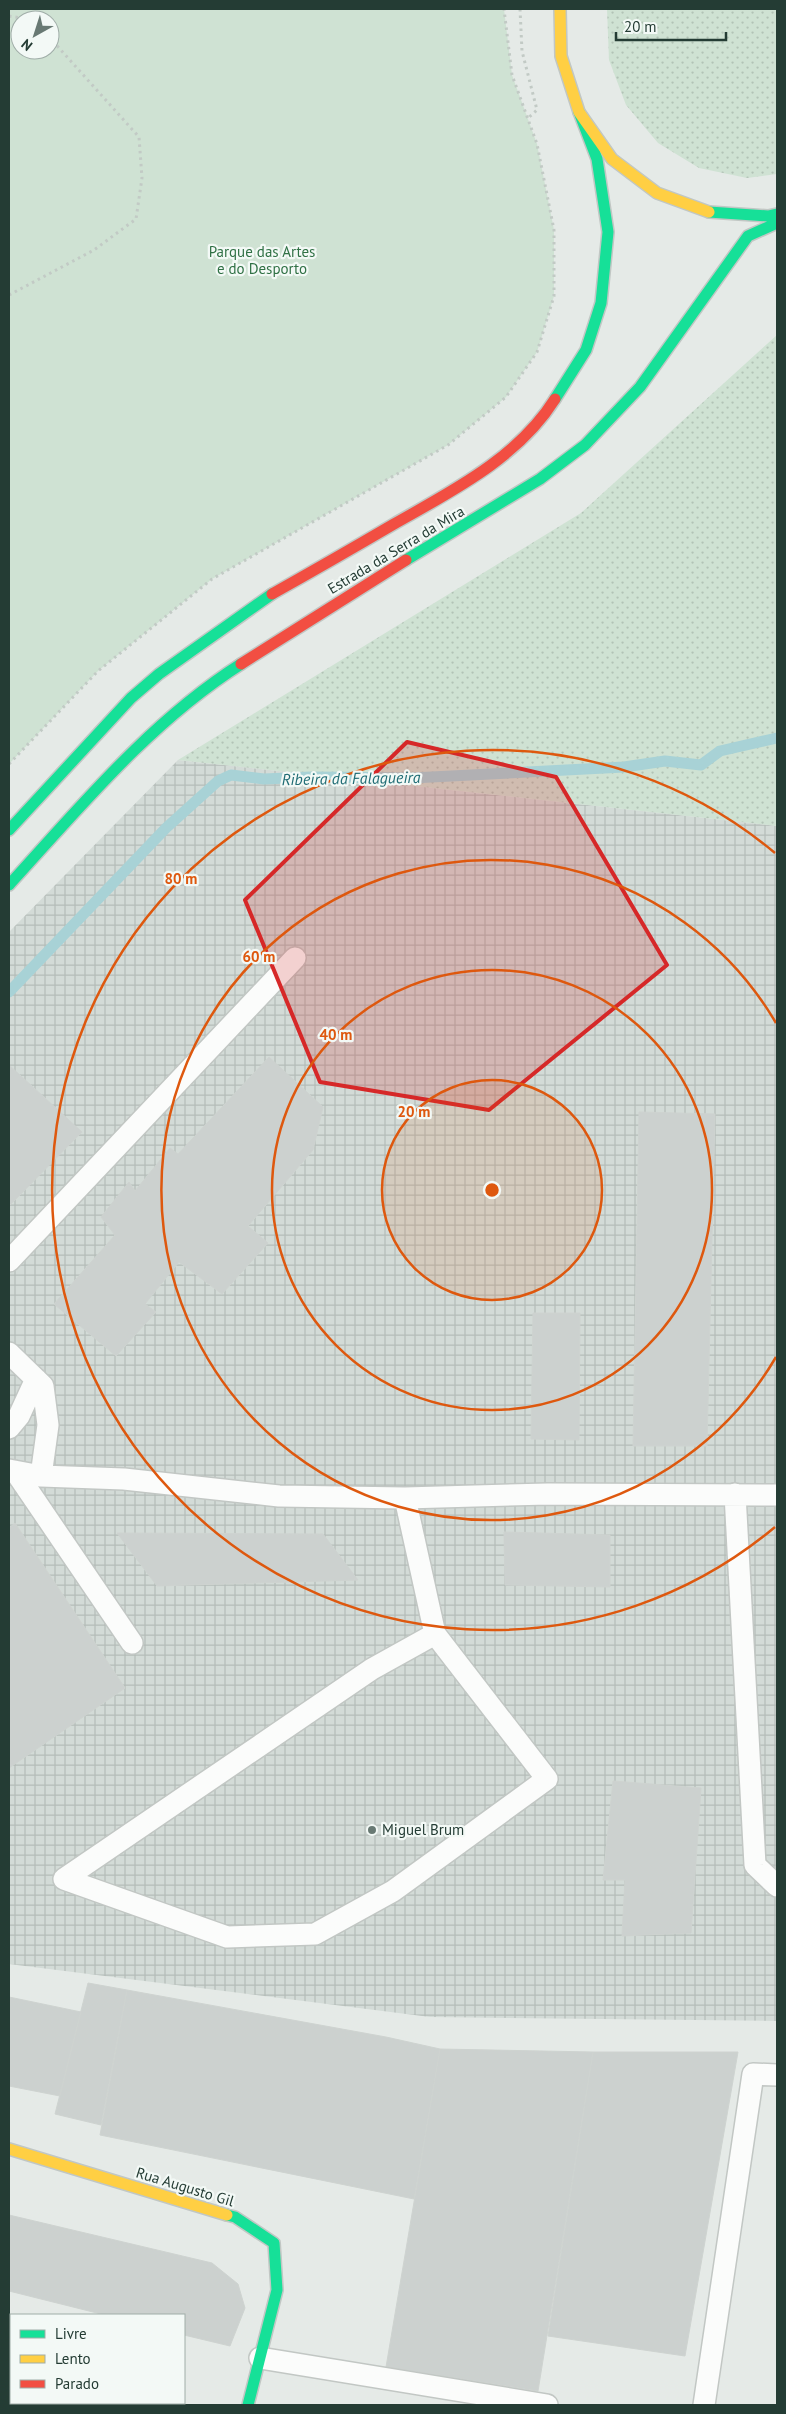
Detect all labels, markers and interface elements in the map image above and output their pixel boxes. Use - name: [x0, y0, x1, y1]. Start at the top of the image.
- north arrow: [10, 10, 60, 60]
- scale bar: [616, 10, 726, 42]
- text: 20 m: [624, 17, 657, 36]
- text: N: [18, 35, 36, 55]
- park label: Parque das Artes e do Desporto: [209, 242, 315, 278]
- street label: Estrada da Serra da Mira: [324, 501, 468, 598]
- water label: Ribeira da Falagueira: [281, 767, 421, 789]
- text: 80 m: [165, 869, 197, 888]
- text: 60 m: [243, 947, 275, 966]
- text: 40 m: [320, 1025, 352, 1044]
- text: 20 m: [398, 1102, 430, 1121]
- centre of rings: [483, 1181, 501, 1199]
- place label: Miguel Brum: [382, 1820, 464, 1839]
- marker: Miguel Brum: [366, 1824, 378, 1836]
- street label: Rua Augusto Gil: [134, 2163, 237, 2211]
- legend: [10, 2314, 185, 2404]
- text: Livre: [55, 2324, 87, 2343]
- text: Lento: [55, 2349, 91, 2368]
- text: Parado: [55, 2374, 99, 2393]

